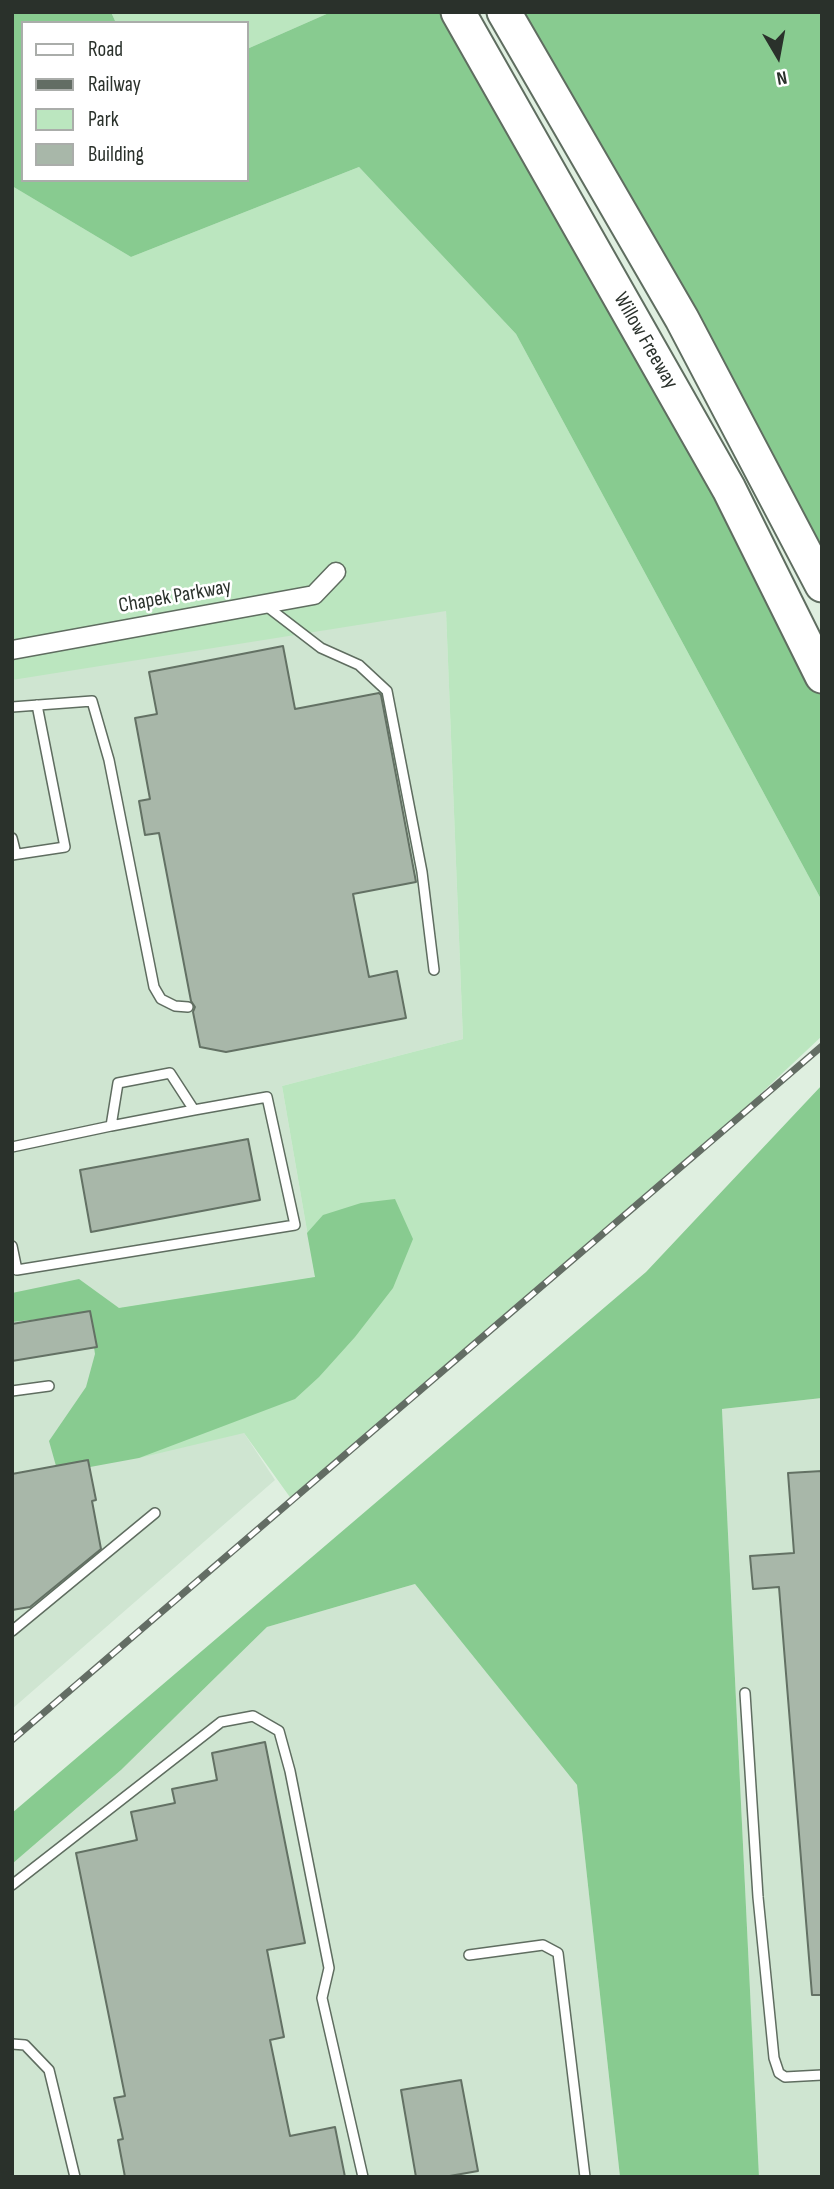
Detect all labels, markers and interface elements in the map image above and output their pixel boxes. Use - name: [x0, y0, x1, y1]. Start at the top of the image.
- legend: [21, 21, 248, 182]
- north arrow: [743, 21, 813, 91]
- text: Road: [88, 37, 123, 62]
- text: N: [775, 65, 789, 89]
- text: Railway: [88, 72, 141, 97]
- text: Park: [88, 107, 119, 132]
- text: Building: [88, 142, 144, 167]
- street label: Willow Freeway: [607, 288, 683, 394]
- street label: Chapek Parkway: [117, 575, 233, 619]

